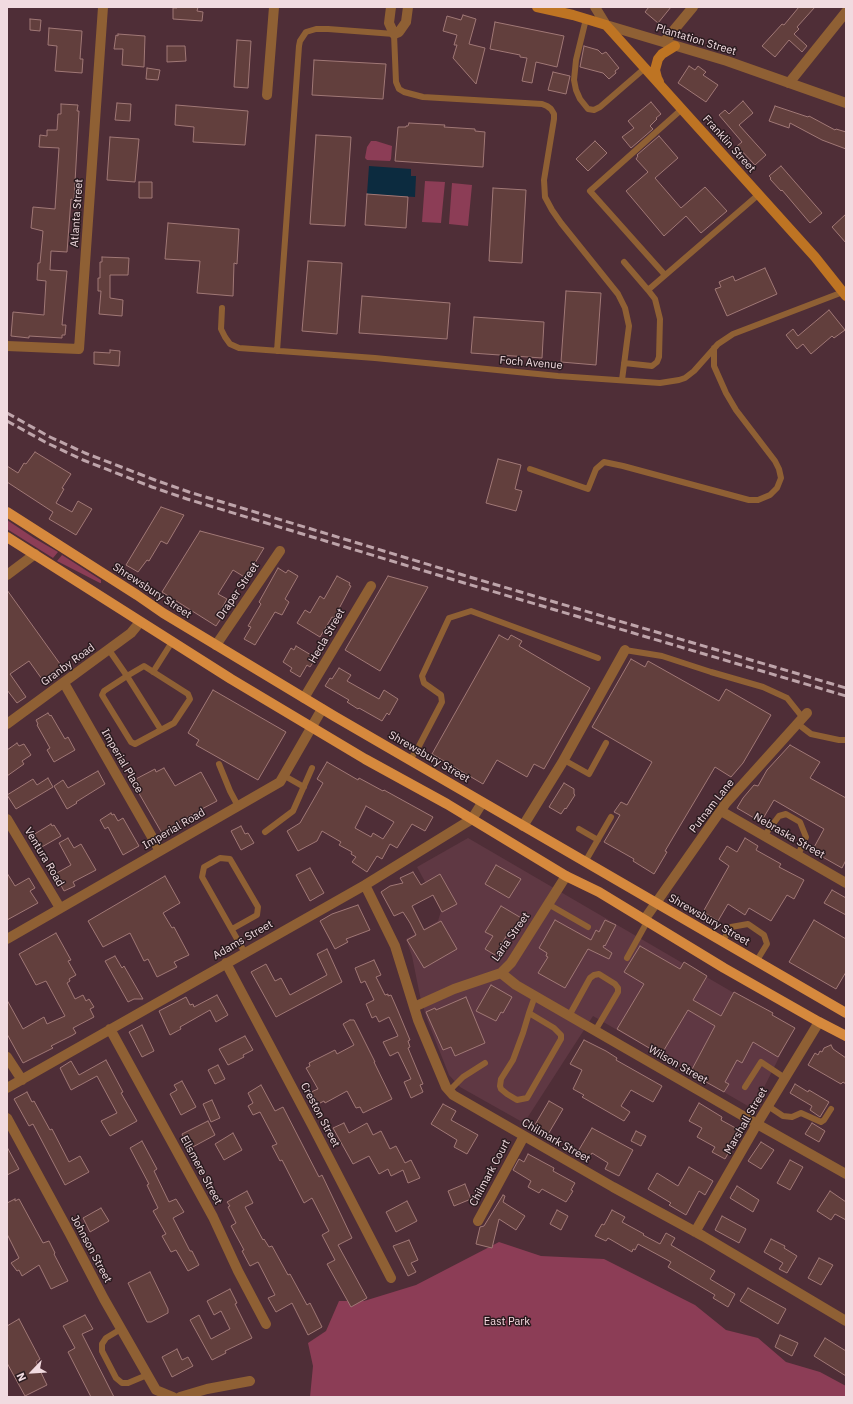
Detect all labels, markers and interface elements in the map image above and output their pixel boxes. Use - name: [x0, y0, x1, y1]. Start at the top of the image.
- street label: Plantation Street: [654, 22, 738, 58]
- street label: Franklin Street: [700, 113, 758, 175]
- street label: Atlanta Street: [68, 178, 86, 248]
- street label: Foch Avenue: [499, 354, 563, 372]
- street label: Draper Street: [214, 560, 262, 622]
- street label: Shrewsbury Street: [110, 561, 194, 621]
- street label: Hecla Street: [306, 606, 348, 666]
- street label: Granby Road: [38, 641, 98, 689]
- street label: Imperial Place: [98, 727, 146, 795]
- street label: Shrewsbury Street: [386, 728, 472, 786]
- street label: Putnam Lane: [687, 776, 737, 836]
- street label: Imperial Road: [140, 806, 208, 852]
- street label: Nebraska Street: [751, 810, 827, 862]
- street label: Ventura Road: [21, 825, 67, 889]
- street label: Shrewsbury Street: [666, 891, 752, 949]
- street label: Laria Street: [489, 910, 533, 964]
- street label: Adams Street: [211, 918, 275, 962]
- street label: Wilson Street: [646, 1043, 710, 1087]
- street label: Creston Street: [297, 1081, 343, 1149]
- street label: Marshall Street: [722, 1085, 770, 1157]
- street label: Chilmark Street: [519, 1116, 593, 1166]
- street label: Ellsmere Street: [177, 1133, 225, 1207]
- street label: Chilmark Court: [467, 1137, 513, 1209]
- street label: Johnson Street: [68, 1213, 114, 1285]
- park label: East Park: [484, 1315, 530, 1329]
- north arrow: [12, 1352, 52, 1392]
- text: N: [13, 1371, 29, 1384]

